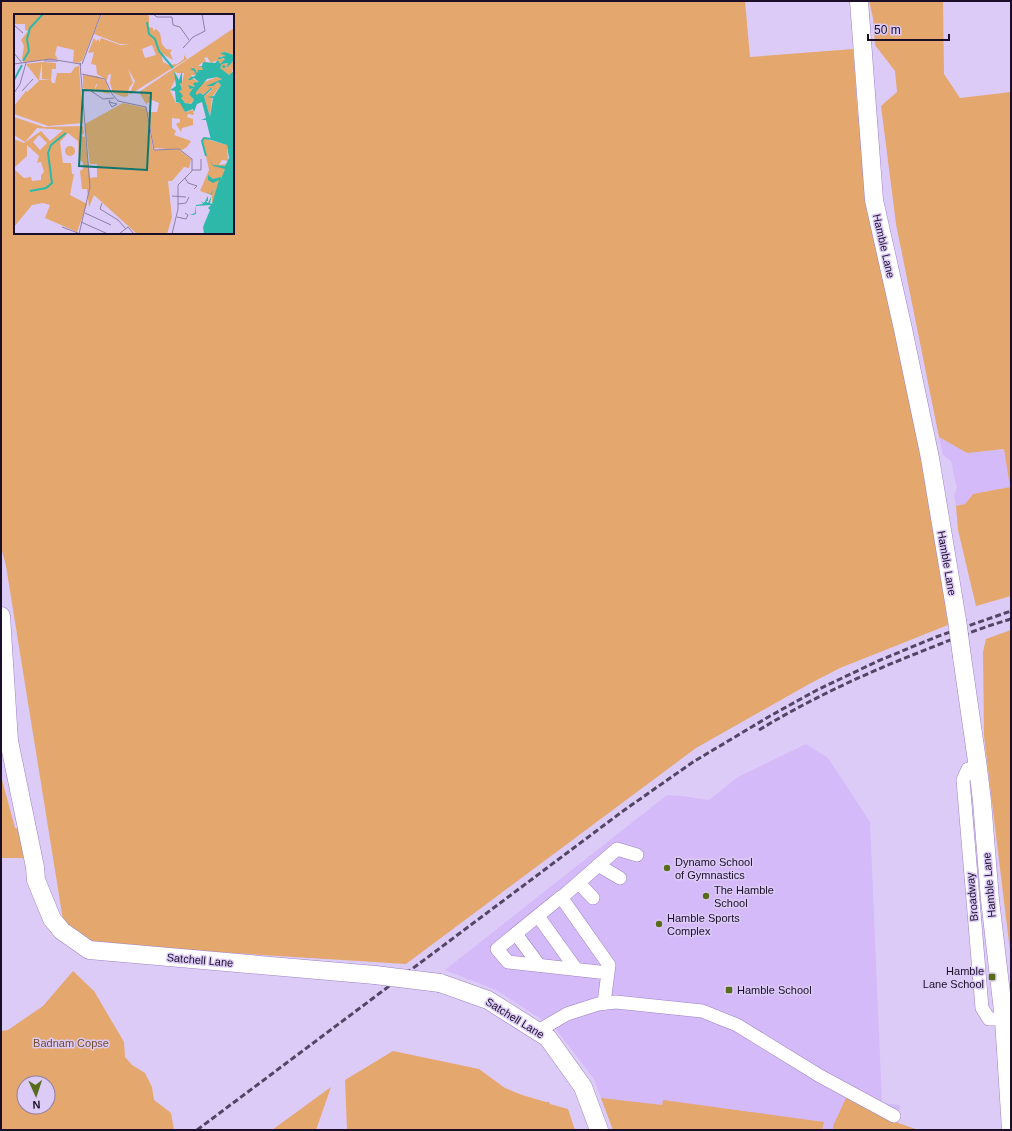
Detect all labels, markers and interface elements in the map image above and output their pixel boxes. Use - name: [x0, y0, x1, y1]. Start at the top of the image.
- inset map: [14, 14, 234, 234]
- scale bar: [868, 16, 949, 42]
- text: 50 m: [874, 23, 901, 37]
- street label: Hamble Lane: [871, 213, 897, 279]
- street label: Hamble Lane: [935, 530, 959, 596]
- street label: Hamble Lane: [980, 852, 998, 918]
- place label: Dynamo School of Gymnastics: [675, 856, 753, 881]
- marker: Dynamo School of Gymnastics: [662, 863, 672, 873]
- street label: Broadway: [964, 872, 980, 922]
- place label: The Hamble School: [714, 884, 774, 909]
- marker: The Hamble School: [701, 891, 711, 901]
- place label: Hamble Sports Complex: [667, 912, 740, 937]
- marker: Hamble Sports Complex: [654, 919, 664, 929]
- street label: Satchell Lane: [166, 951, 234, 969]
- place label: Hamble Lane School: [923, 965, 984, 990]
- marker: Hamble Lane School: [987, 972, 997, 982]
- place label: Hamble School: [737, 984, 812, 996]
- marker: Hamble School: [724, 985, 734, 995]
- street label: Satchell Lane: [484, 995, 546, 1041]
- park label: Badnam Copse: [33, 1037, 109, 1049]
- north arrow: [16, 1075, 56, 1115]
- text: N: [32, 1099, 41, 1111]

